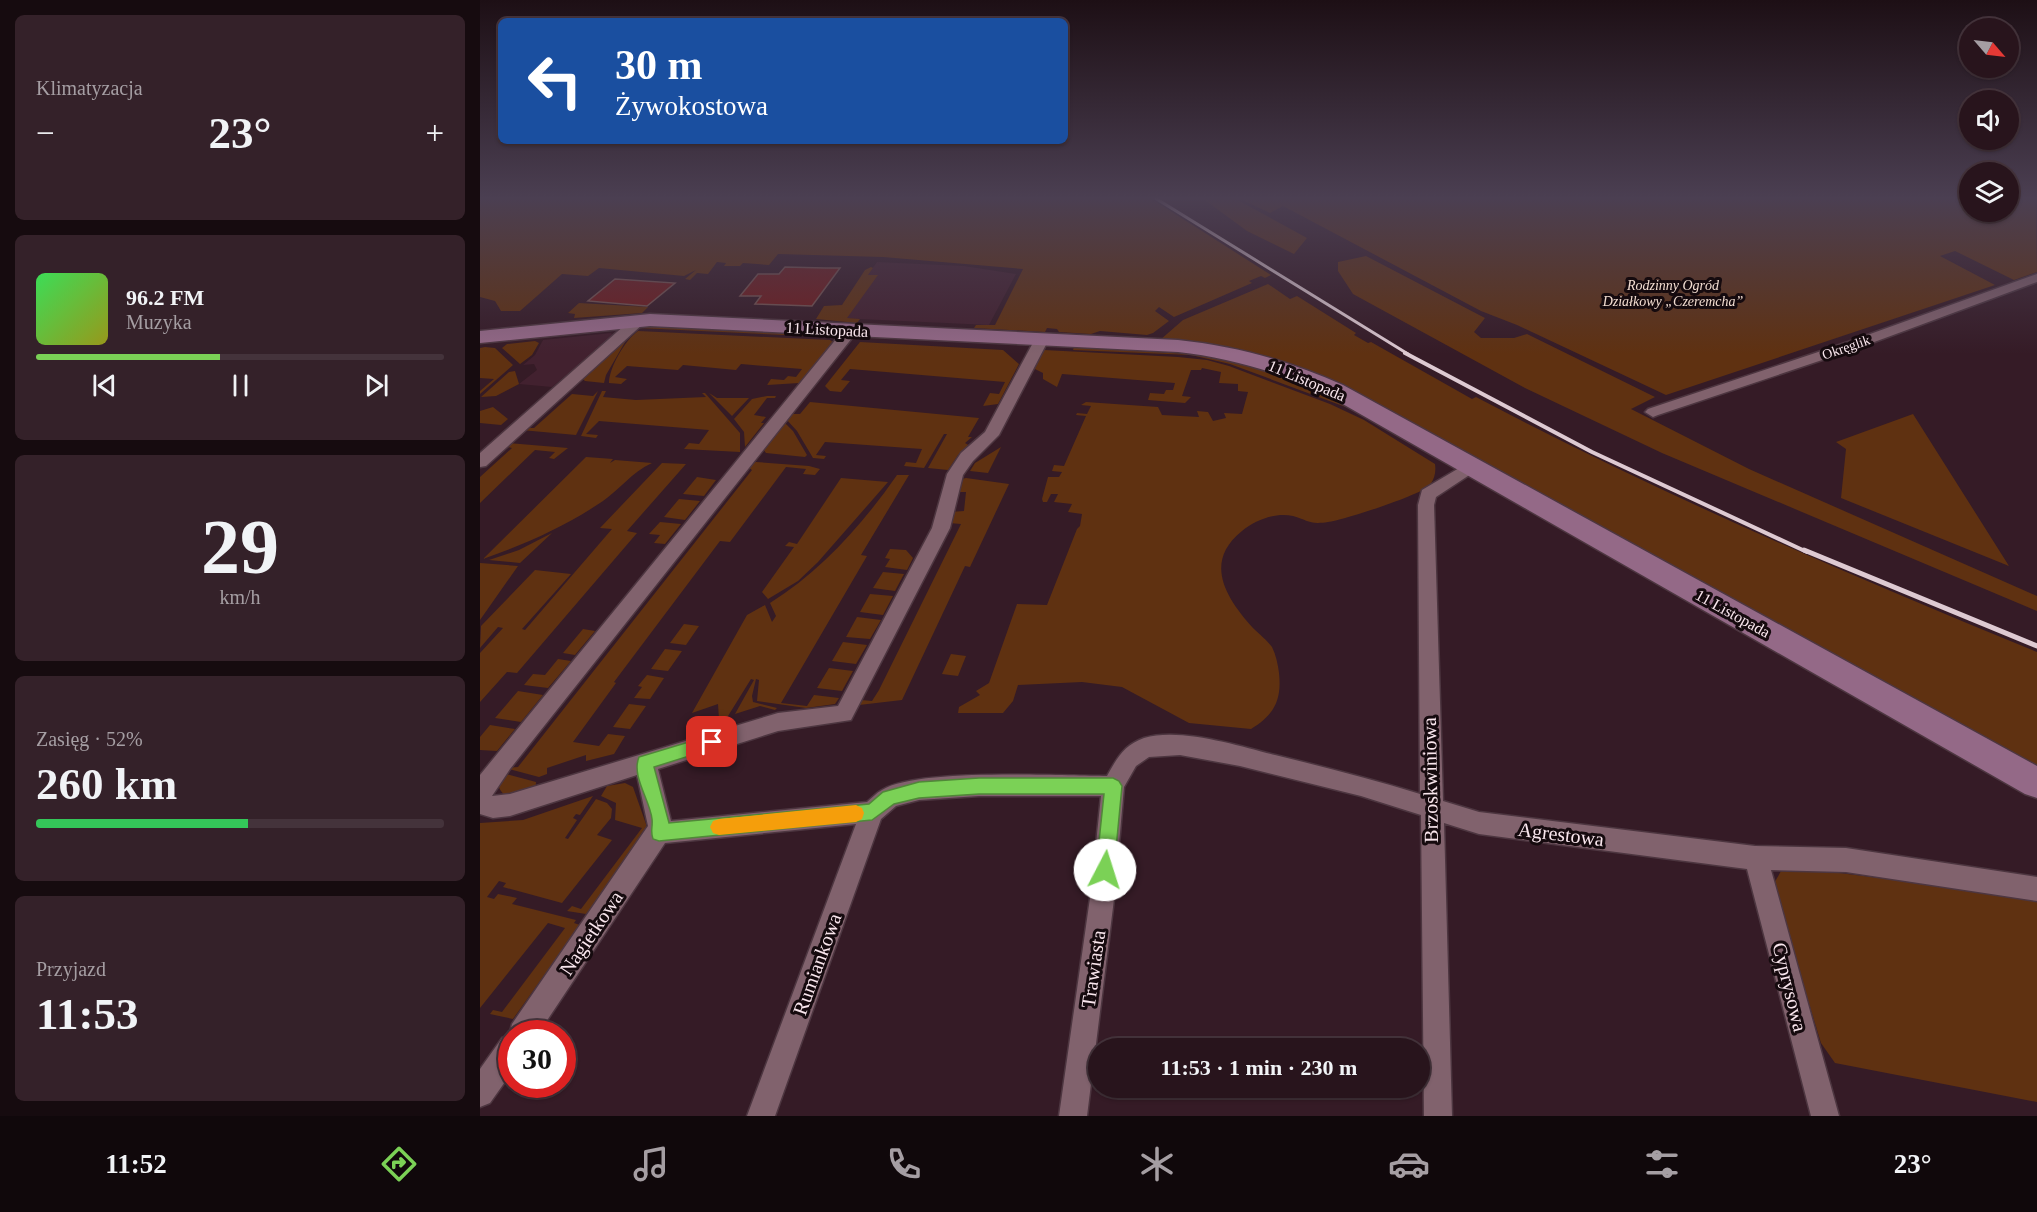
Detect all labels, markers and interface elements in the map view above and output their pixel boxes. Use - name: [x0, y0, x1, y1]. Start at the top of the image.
- north arrow: [1959, 18, 2019, 78]
- map controls: [1959, 18, 2019, 222]
- icon: left: [516, 42, 594, 120]
- text: 30 m: [615, 42, 703, 88]
- text: Klimatyzacja: [36, 77, 143, 99]
- button: sound: [1959, 90, 2019, 150]
- text: Żywokostowa: [615, 91, 768, 121]
- text: 23°: [209, 108, 272, 158]
- text: −: [36, 115, 55, 151]
- text: +: [425, 115, 444, 151]
- button: layers: [1959, 162, 2019, 222]
- park label: Rodzinny Ogród Działkowy „Czeremcha”: [1602, 278, 1744, 309]
- text: 96.2 FM: [126, 285, 204, 310]
- text: Muzyka: [126, 311, 192, 333]
- street label: 11 Listopada: [785, 319, 869, 341]
- street label: Okręglik: [1820, 332, 1872, 363]
- street label: 11 Listopada: [1265, 357, 1348, 405]
- icon: previous: [88, 369, 121, 402]
- icon: pause: [224, 369, 257, 402]
- icon: next: [360, 369, 393, 402]
- text: 29: [201, 503, 279, 590]
- text: km/h: [219, 586, 261, 608]
- street label: 11 Listopada: [1692, 586, 1773, 642]
- pin: [686, 716, 737, 767]
- street label: Brzoskwiniowa: [1418, 717, 1442, 843]
- icon: arrive: [695, 725, 728, 758]
- text: Zasięg · 52%: [36, 728, 143, 750]
- text: 260 km: [36, 759, 177, 809]
- street label: Agrestowa: [1517, 818, 1605, 851]
- position arrow: [1073, 838, 1137, 902]
- street label: Nagietkowa: [555, 887, 628, 980]
- street label: Rumiankowa: [788, 910, 846, 1018]
- street label: Trawiasta: [1077, 929, 1109, 1009]
- street label: Cyprysowa: [1767, 940, 1812, 1034]
- text: Przyjazd: [36, 958, 106, 980]
- text: 11:53: [36, 989, 139, 1039]
- speed limit sign: 30: [498, 1020, 576, 1098]
- text: 11:53 · 1 min · 230 m: [1161, 1055, 1357, 1080]
- icon: directions: [378, 1143, 420, 1185]
- icon: music: [630, 1143, 672, 1185]
- icon: phone: [883, 1143, 925, 1185]
- icon: climate: [1136, 1143, 1178, 1185]
- icon: car: [1388, 1143, 1430, 1185]
- icon: filters: [1641, 1143, 1683, 1185]
- text: 11:52: [105, 1149, 167, 1179]
- text: 23°: [1894, 1149, 1932, 1179]

